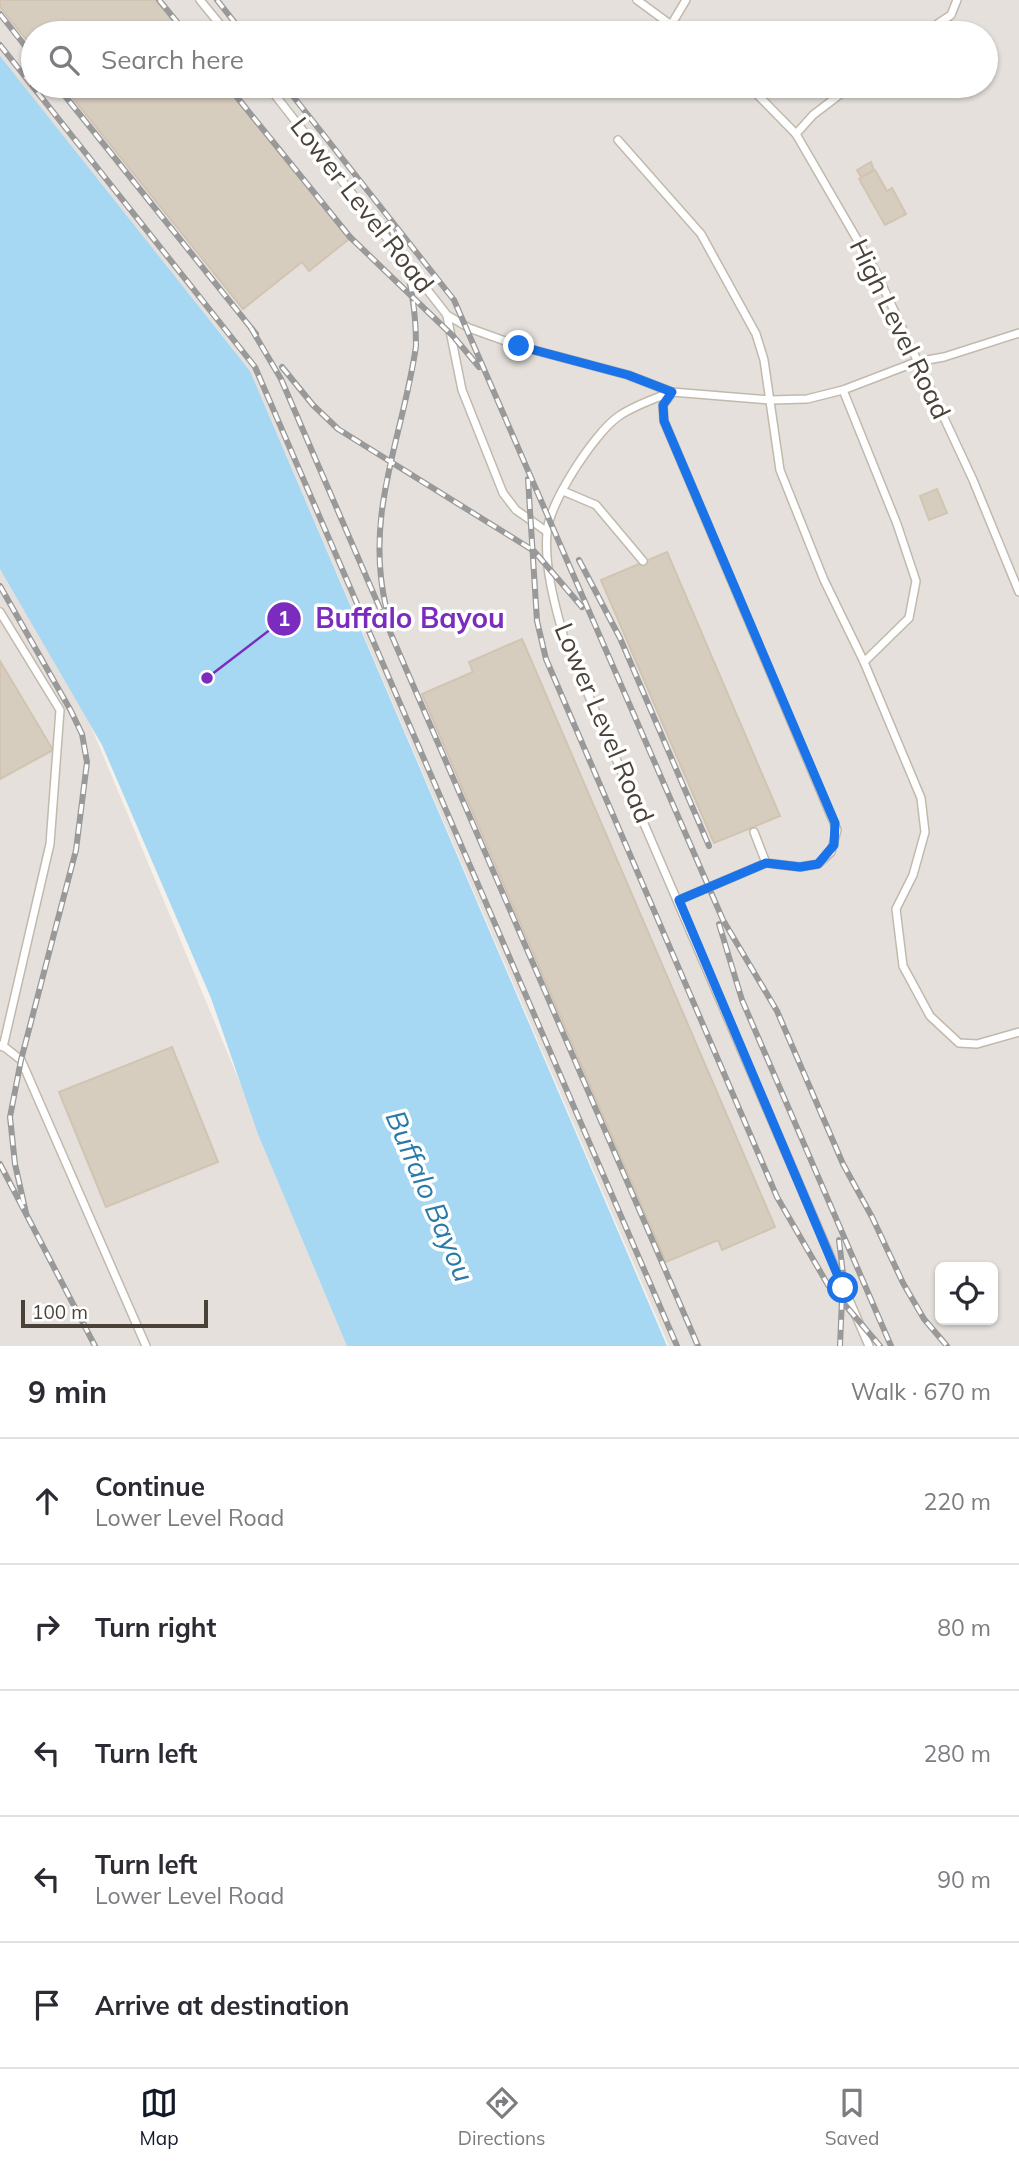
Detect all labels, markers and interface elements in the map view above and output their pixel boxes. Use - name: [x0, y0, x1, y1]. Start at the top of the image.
- search box: [21, 21, 998, 98]
- icon: search: [45, 41, 83, 79]
- text: Search here: [101, 43, 244, 76]
- street label: Lower Level Road: [284, 110, 441, 299]
- street label: High Level Road: [843, 233, 958, 424]
- route end: [503, 330, 534, 361]
- callout: Buffalo Bayou: [266, 594, 519, 643]
- text: Buffalo Bayou: [315, 600, 505, 635]
- text: 1: [278, 605, 290, 631]
- street label: Lower Level Road: [547, 618, 661, 828]
- water label: Buffalo Bayou: [379, 1105, 482, 1287]
- map controls: [935, 1262, 998, 1325]
- button: locate: [935, 1262, 998, 1325]
- route start: [827, 1272, 858, 1303]
- scale bar: [21, 1297, 208, 1329]
- text: 100 m: [32, 1300, 88, 1324]
- text: 9 min: [28, 1373, 107, 1411]
- text: Walk · 670 m: [851, 1377, 991, 1406]
- text: Continue: [95, 1470, 205, 1503]
- icon: ahead: [28, 1482, 66, 1520]
- text: 220 m: [923, 1487, 991, 1516]
- text: Lower Level Road: [95, 1503, 284, 1532]
- icon: right: [28, 1608, 66, 1646]
- text: Turn right: [95, 1611, 216, 1644]
- text: 80 m: [937, 1613, 991, 1642]
- icon: left: [28, 1734, 66, 1772]
- text: Turn left: [95, 1737, 197, 1770]
- text: 280 m: [923, 1739, 991, 1768]
- text: Turn left: [95, 1848, 197, 1881]
- icon: left: [28, 1860, 66, 1898]
- text: 90 m: [937, 1865, 991, 1894]
- text: Lower Level Road: [95, 1881, 284, 1910]
- icon: arrive: [28, 1986, 66, 2024]
- text: Arrive at destination: [95, 1989, 350, 2022]
- tab: Map: [140, 2084, 179, 2150]
- tab: Directions: [458, 2084, 546, 2150]
- tab: Saved: [825, 2084, 879, 2150]

